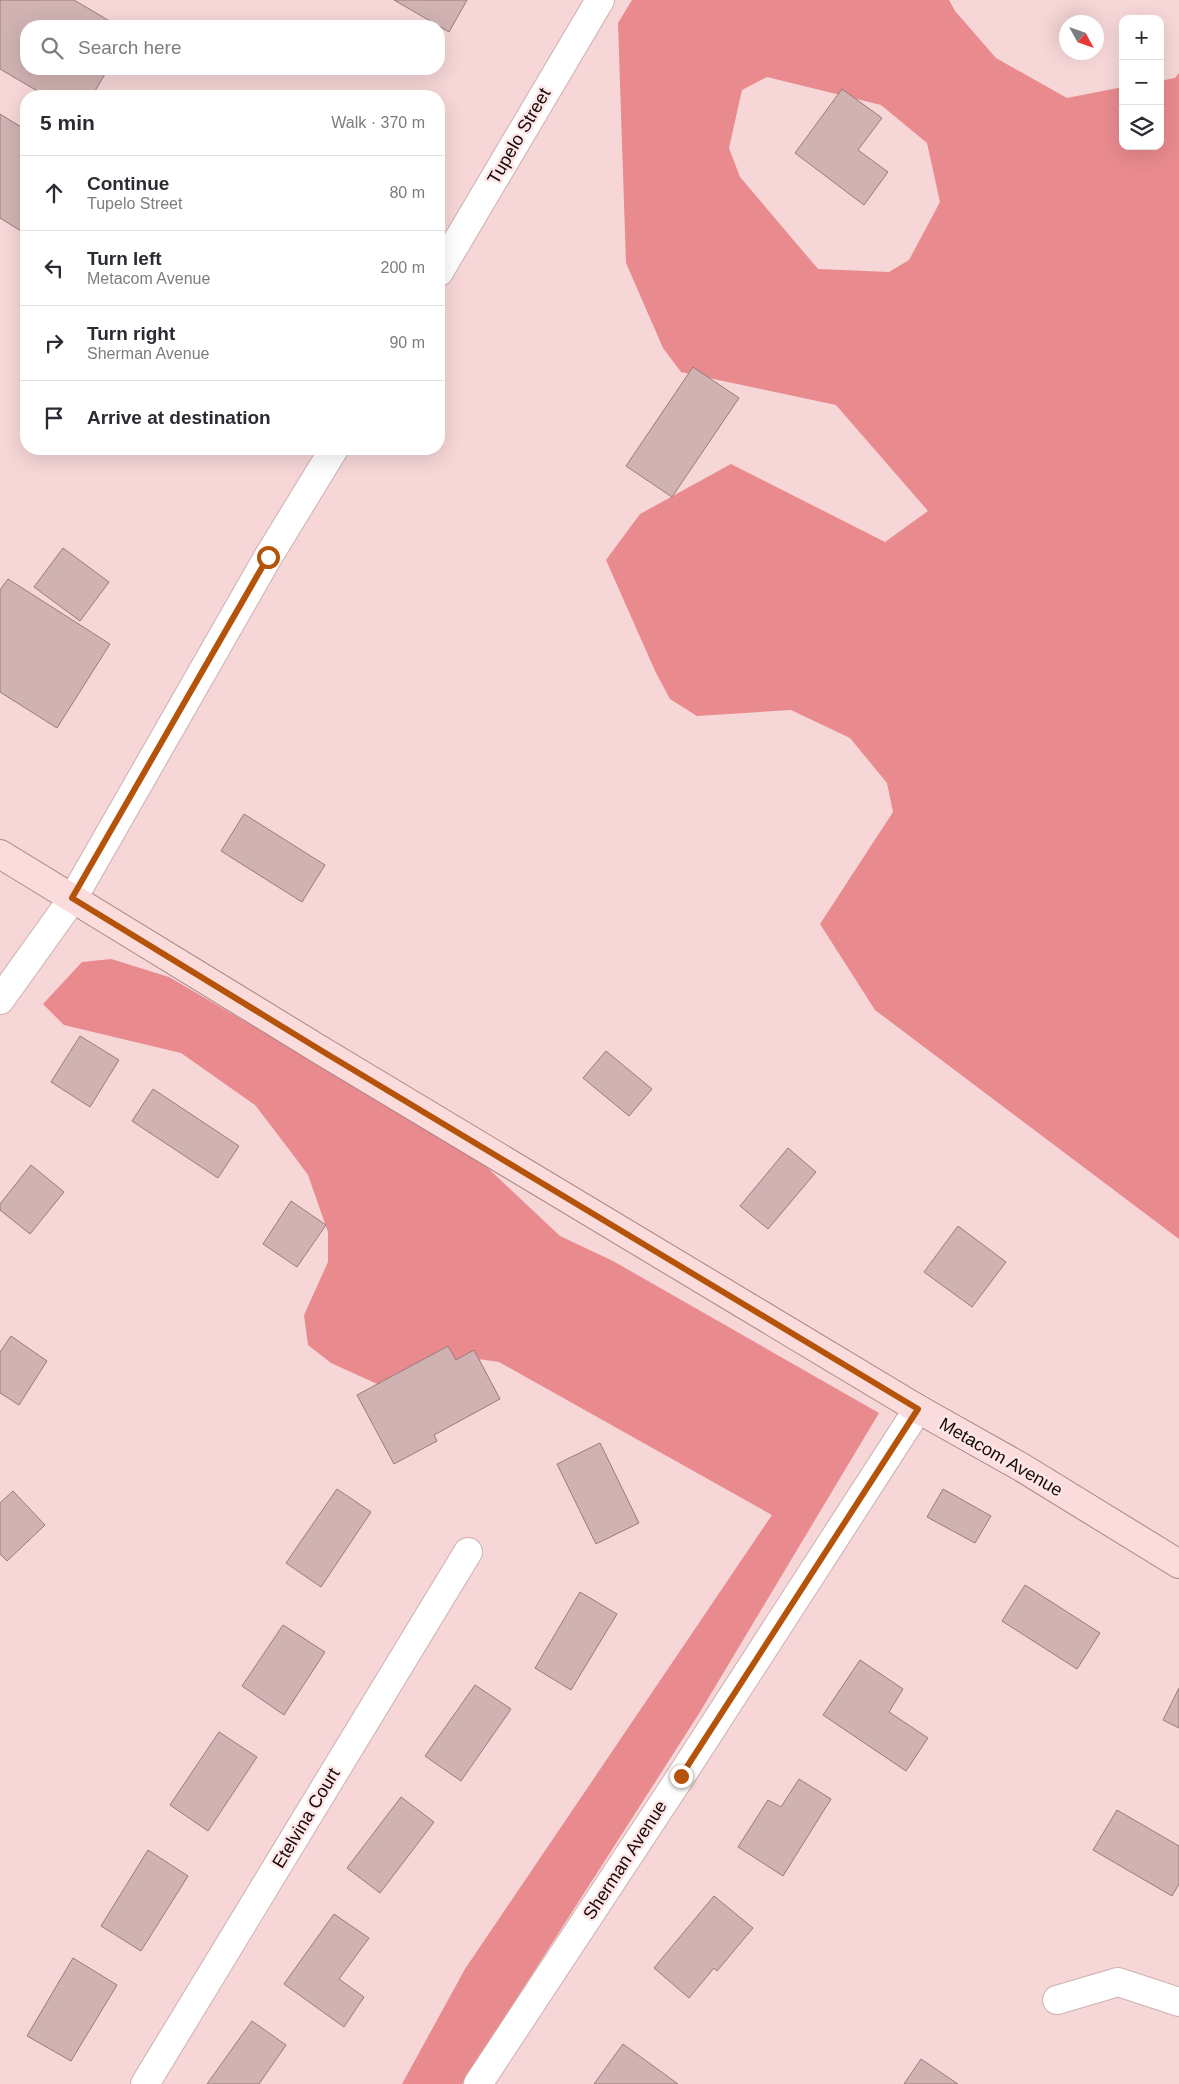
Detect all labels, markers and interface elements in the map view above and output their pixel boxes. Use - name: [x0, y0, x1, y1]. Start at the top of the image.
- north arrow: [1059, 15, 1104, 60]
- map controls: [1119, 15, 1164, 150]
- button: +: [1119, 15, 1164, 60]
- search box: [20, 20, 445, 75]
- icon: search: [38, 34, 66, 62]
- text: Search here: [78, 37, 182, 58]
- button: −: [1119, 60, 1164, 105]
- street label: Tupelo Street: [483, 84, 555, 188]
- button: layers: [1119, 105, 1164, 150]
- text: 5 min: [40, 111, 95, 134]
- text: Walk · 370 m: [331, 114, 425, 131]
- text: Continue: [87, 173, 169, 194]
- icon: ahead: [40, 179, 68, 207]
- text: 80 m: [389, 184, 425, 201]
- text: Tupelo Street: [87, 195, 182, 212]
- text: Turn left: [87, 248, 162, 269]
- icon: left: [40, 254, 68, 282]
- text: 200 m: [381, 259, 425, 276]
- text: Metacom Avenue: [87, 270, 210, 287]
- text: Turn right: [87, 323, 175, 344]
- icon: right: [40, 329, 68, 357]
- text: 90 m: [389, 334, 425, 351]
- text: Sherman Avenue: [87, 345, 209, 362]
- icon: arrive: [40, 404, 68, 432]
- text: Arrive at destination: [87, 407, 271, 428]
- route start: [257, 546, 280, 569]
- street label: Metacom Avenue: [936, 1414, 1066, 1500]
- street label: Etelvina Court: [268, 1764, 344, 1872]
- route end: [670, 1765, 693, 1788]
- street label: Sherman Avenue: [579, 1797, 671, 1923]

